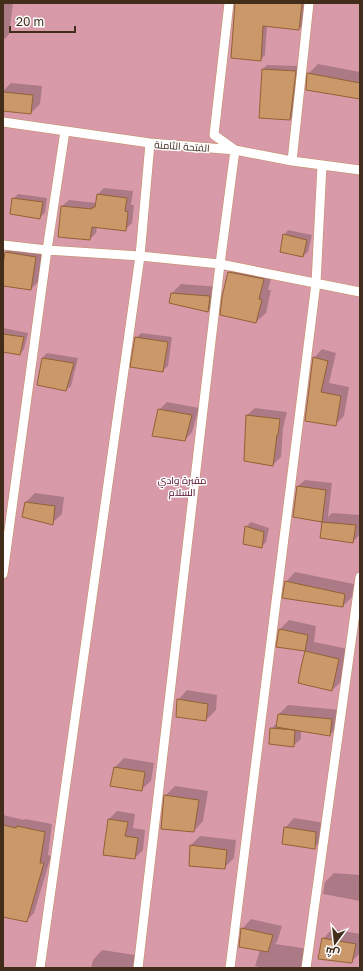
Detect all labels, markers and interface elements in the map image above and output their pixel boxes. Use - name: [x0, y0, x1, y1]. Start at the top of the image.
- scale bar: [10, 8, 75, 34]
- text: 20 m: [16, 14, 44, 29]
- street label: الفتحة الثامنة: [154, 138, 210, 154]
- park label: مقبرة وادي السلام: [157, 474, 207, 500]
- north arrow: [315, 923, 355, 963]
- text: ش: [324, 944, 341, 961]

